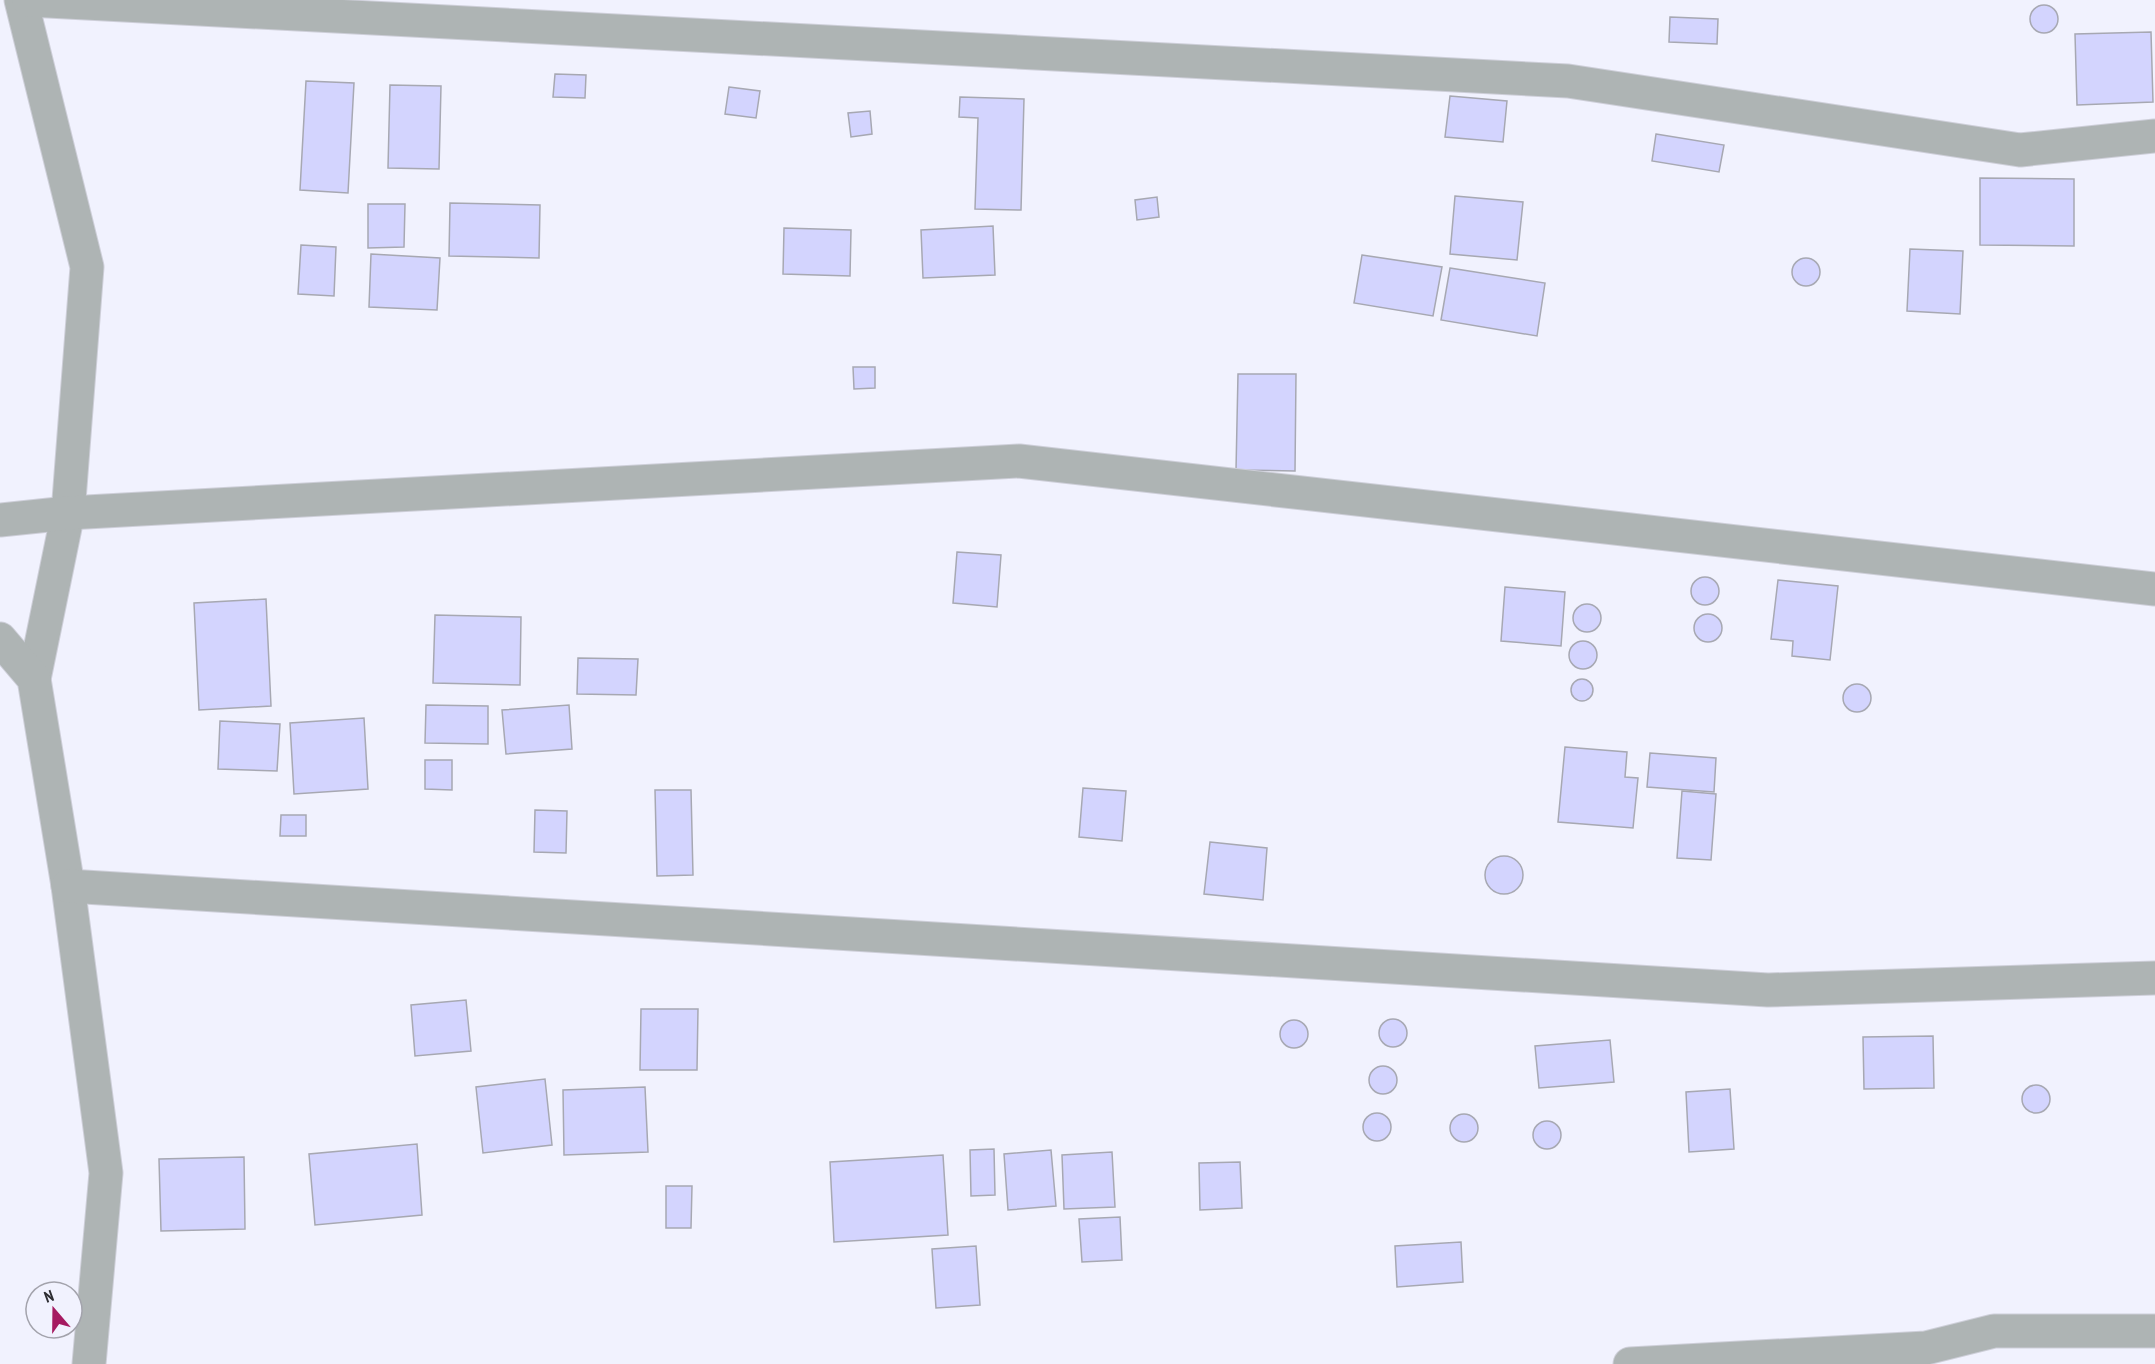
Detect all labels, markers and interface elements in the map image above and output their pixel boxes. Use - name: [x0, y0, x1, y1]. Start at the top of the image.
- north arrow: [24, 1280, 84, 1340]
- text: N: [41, 1285, 56, 1307]

